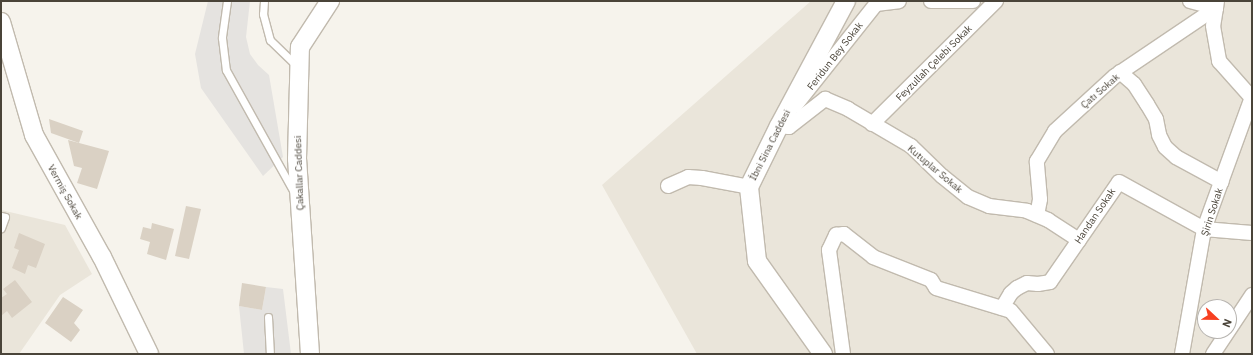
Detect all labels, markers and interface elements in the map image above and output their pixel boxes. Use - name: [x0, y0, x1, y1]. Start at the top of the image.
- street label: Feridun Bey Sokak: [805, 20, 865, 92]
- street label: Feyzullah Çelebi Sokak: [893, 22, 975, 104]
- street label: Çatı Sokak: [1078, 71, 1122, 111]
- street label: İbni Sina Caddesi: [747, 108, 793, 182]
- street label: Çakallar Caddesi: [292, 135, 306, 211]
- street label: Kutuplar Sokak: [905, 142, 965, 196]
- street label: Vermiş Sokak: [45, 163, 85, 221]
- street label: Handan Sokak: [1072, 186, 1118, 246]
- street label: Şirin Sokak: [1199, 186, 1225, 238]
- north arrow: [1197, 299, 1237, 339]
- text: N: [1219, 317, 1235, 329]

